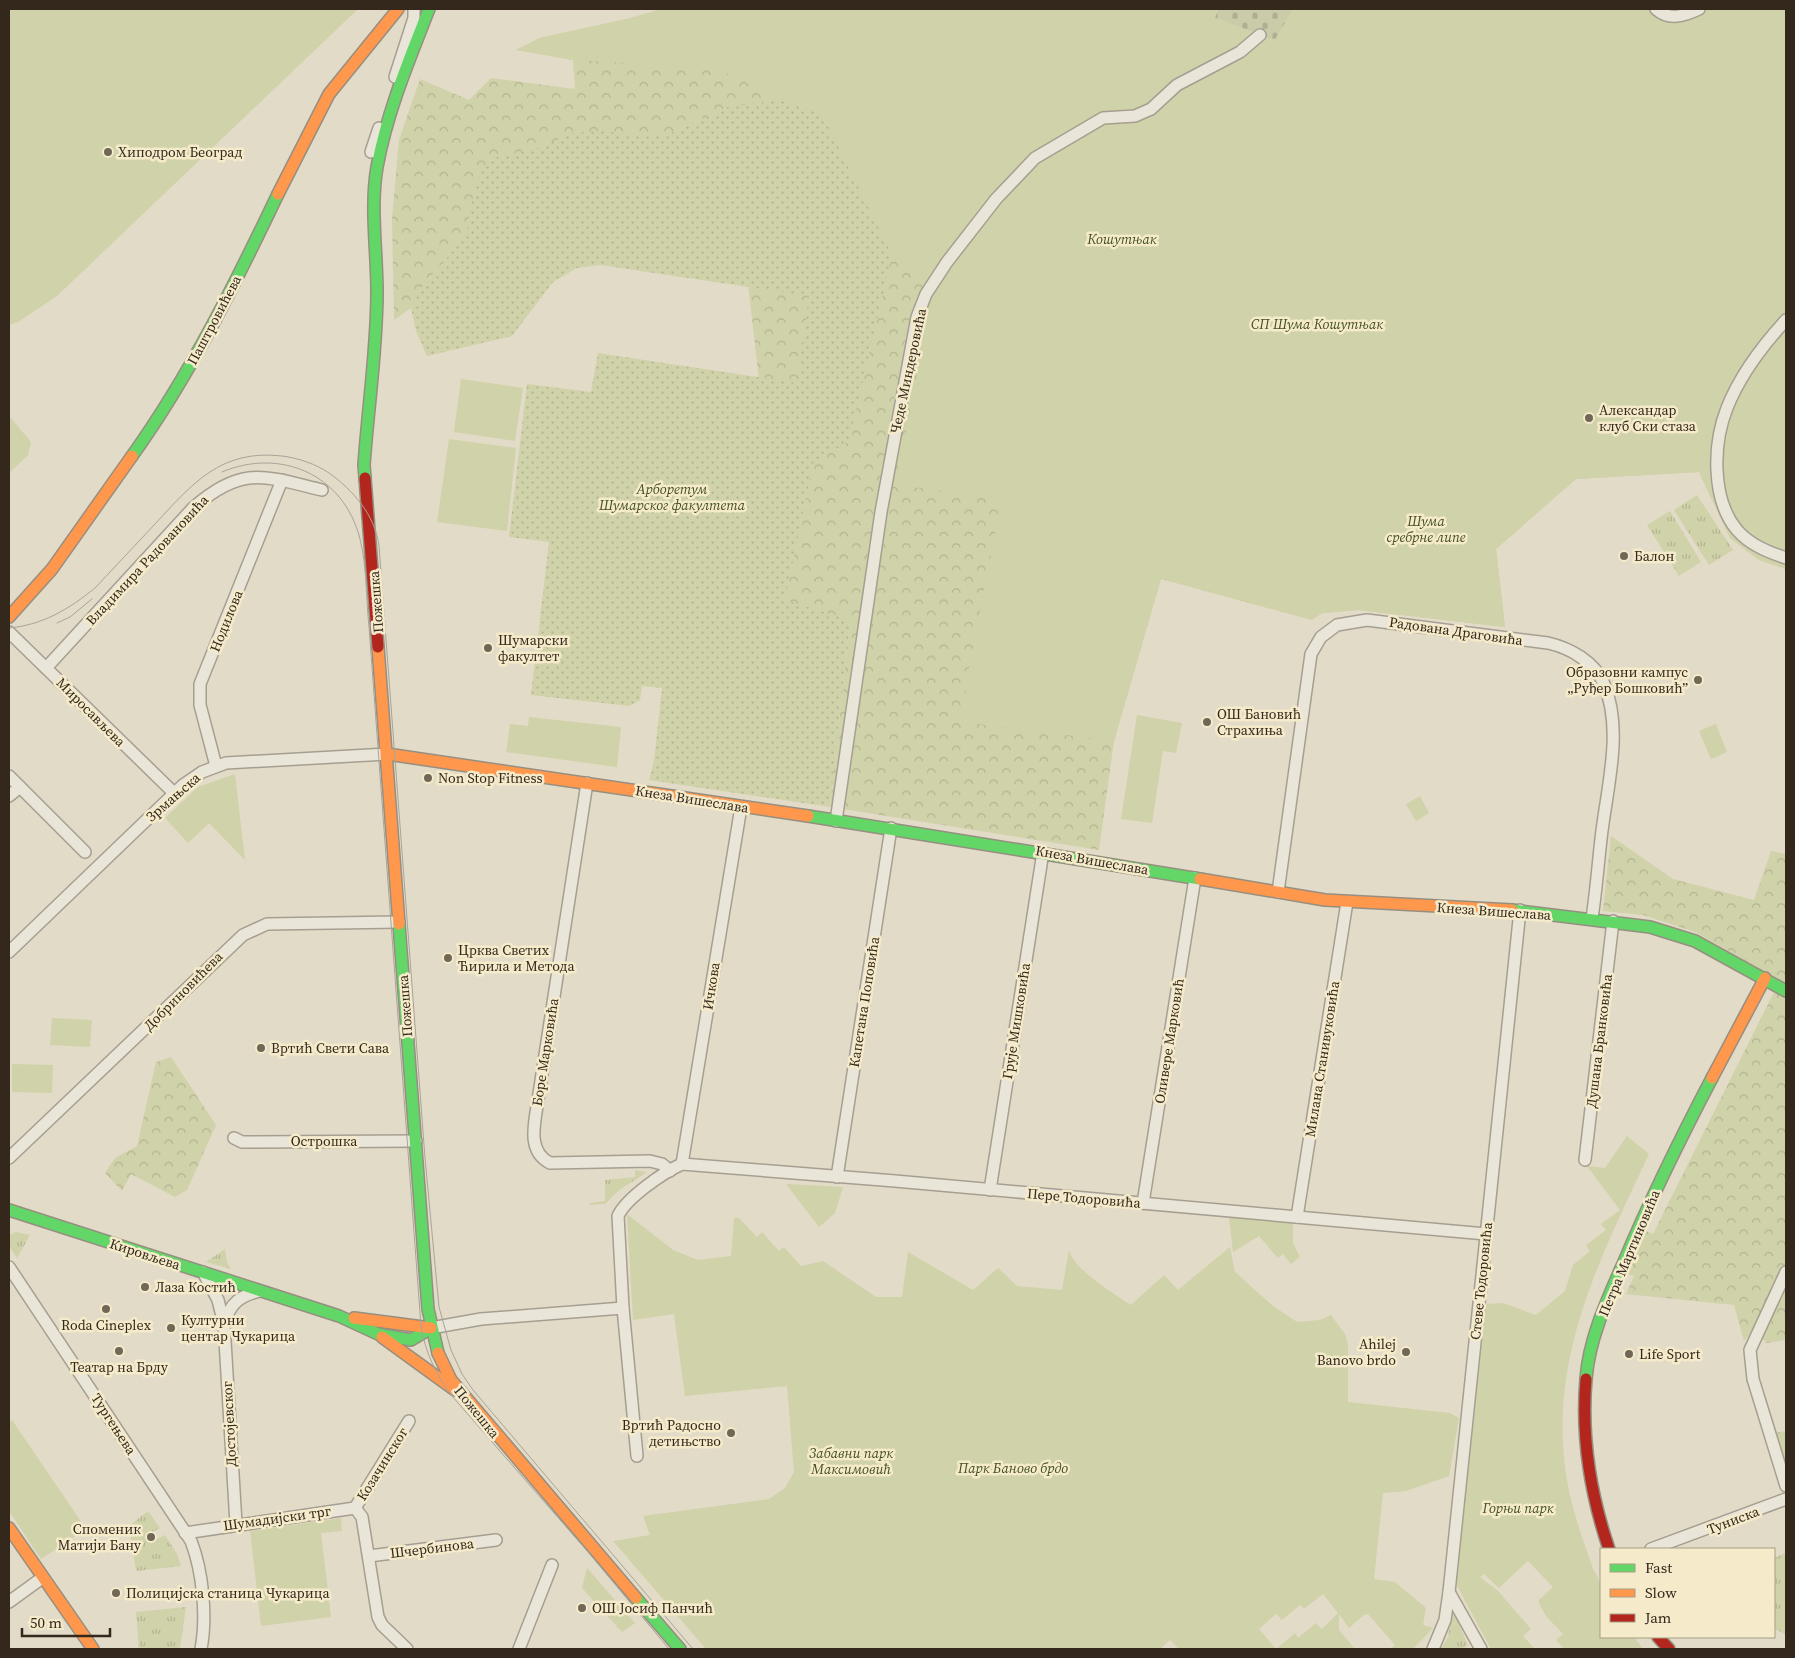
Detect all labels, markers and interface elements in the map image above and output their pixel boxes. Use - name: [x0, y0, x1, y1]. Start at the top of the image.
- place label: Хиподром Београд: [118, 142, 242, 162]
- marker: Хиподром Београд: [102, 146, 114, 158]
- park label: Кошутњак: [1086, 229, 1157, 249]
- street label: Паштровићева: [182, 271, 246, 368]
- street label: Чеде Миндеровића: [885, 306, 931, 436]
- park label: СП Шума Кошутњак: [1251, 314, 1383, 334]
- place label: Александар клуб Ски стаза: [1599, 400, 1697, 436]
- marker: Александар клуб Ски стаза: [1583, 412, 1595, 424]
- park label: Арборетум Шумарског факултета: [598, 479, 746, 515]
- street label: Владимира Радовановића: [81, 490, 214, 630]
- park label: Шума сребрне липе: [1386, 511, 1466, 547]
- place label: Балон: [1634, 546, 1674, 566]
- marker: Балон: [1618, 550, 1630, 562]
- street label: Пожешка: [364, 569, 388, 634]
- street label: Нодилова: [205, 586, 248, 655]
- street label: Радована Драговића: [1388, 612, 1525, 650]
- place label: Шумарски факултет: [498, 630, 568, 666]
- marker: Шумарски факултет: [482, 642, 494, 654]
- place label: Образовни кампус „Руђер Бошковић”: [1566, 662, 1688, 698]
- street label: Миросављева: [52, 673, 131, 752]
- marker: Образовни кампус „Руђер Бошковић”: [1692, 674, 1704, 686]
- place label: ОШ Бановић Страхиња: [1217, 704, 1301, 740]
- marker: ОШ Бановић Страхиња: [1201, 716, 1213, 728]
- street label: Зрмањска: [141, 767, 205, 826]
- place label: Non Stop Fitness: [438, 768, 543, 788]
- marker: Non Stop Fitness: [422, 772, 434, 784]
- street label: Кнеза Вишеслава: [634, 780, 751, 818]
- street label: Кнеза Вишеслава: [1034, 840, 1151, 880]
- street label: Кнеза Вишеслава: [1436, 897, 1553, 925]
- street label: Капетана Поповића: [844, 934, 884, 1069]
- place label: Црква Светих Ћирила и Метода: [458, 940, 575, 976]
- street label: Добриновићева: [139, 946, 228, 1035]
- marker: Црква Светих Ћирила и Метода: [442, 952, 454, 964]
- street label: Ичкова: [697, 960, 725, 1011]
- street label: Грује Мишковића: [997, 961, 1035, 1081]
- street label: Душана Бранковића: [1581, 972, 1617, 1109]
- street label: Пожешка: [393, 973, 417, 1038]
- street label: Оливере Марковић: [1149, 977, 1189, 1105]
- street label: Милана Станивуковића: [1300, 979, 1344, 1139]
- street label: Боре Марковића: [527, 996, 564, 1107]
- place label: Вртић Свети Сава: [271, 1038, 390, 1058]
- marker: Вртић Свети Сава: [255, 1042, 267, 1054]
- street label: Острошка: [291, 1131, 358, 1151]
- street label: Пере Тодоровића: [1026, 1183, 1142, 1213]
- street label: Петра Мартиновића: [1593, 1186, 1665, 1319]
- street label: Стеве Тодоровића: [1465, 1220, 1497, 1341]
- street label: Кировљева: [107, 1233, 184, 1275]
- place label: Лаза Костић: [155, 1277, 236, 1297]
- marker: Лаза Костић: [139, 1281, 151, 1293]
- marker: Roda Cineplex: [100, 1303, 112, 1315]
- place label: Културни центар Чукарица: [181, 1310, 296, 1346]
- place label: Roda Cineplex: [61, 1315, 152, 1335]
- marker: Културни центар Чукарица: [165, 1322, 177, 1334]
- place label: Ahilej Banovo brdo: [1317, 1334, 1396, 1370]
- place label: Life Sport: [1639, 1344, 1701, 1364]
- marker: Театар на Брду: [113, 1345, 125, 1357]
- marker: Ahilej Banovo brdo: [1400, 1346, 1412, 1358]
- marker: Life Sport: [1623, 1348, 1635, 1360]
- place label: Театар на Брду: [70, 1357, 169, 1377]
- street label: Достојевског: [217, 1381, 241, 1467]
- street label: Пожешка: [450, 1382, 505, 1443]
- street label: Тургењева: [87, 1389, 142, 1459]
- place label: Вртић Радосно детињство: [622, 1415, 721, 1451]
- street label: Козачинског: [352, 1424, 412, 1504]
- marker: Вртић Радосно детињство: [725, 1427, 737, 1439]
- park label: Забавни парк Максимовић: [809, 1443, 893, 1479]
- park label: Парк Баново брдо: [957, 1458, 1068, 1478]
- park label: Горњи парк: [1481, 1498, 1554, 1518]
- street label: Шумадијски трг: [222, 1501, 332, 1535]
- street label: Туниска: [1704, 1501, 1763, 1539]
- place label: Споменик Матији Бану: [58, 1519, 142, 1555]
- marker: Споменик Матији Бану: [145, 1531, 157, 1543]
- street label: Шчербинова: [389, 1533, 476, 1563]
- legend: [1600, 1548, 1775, 1638]
- text: Fast: [1645, 1557, 1672, 1578]
- text: Slow: [1645, 1582, 1677, 1603]
- place label: Полицијска станица Чукарица: [126, 1583, 331, 1603]
- marker: Полицијска станица Чукарица: [110, 1587, 122, 1599]
- place label: ОШ Јосиф Панчић: [592, 1598, 713, 1618]
- marker: ОШ Јосиф Панчић: [576, 1602, 588, 1614]
- scale bar: [22, 1606, 110, 1638]
- text: Jam: [1644, 1607, 1672, 1628]
- text: 50 m: [30, 1612, 62, 1633]

